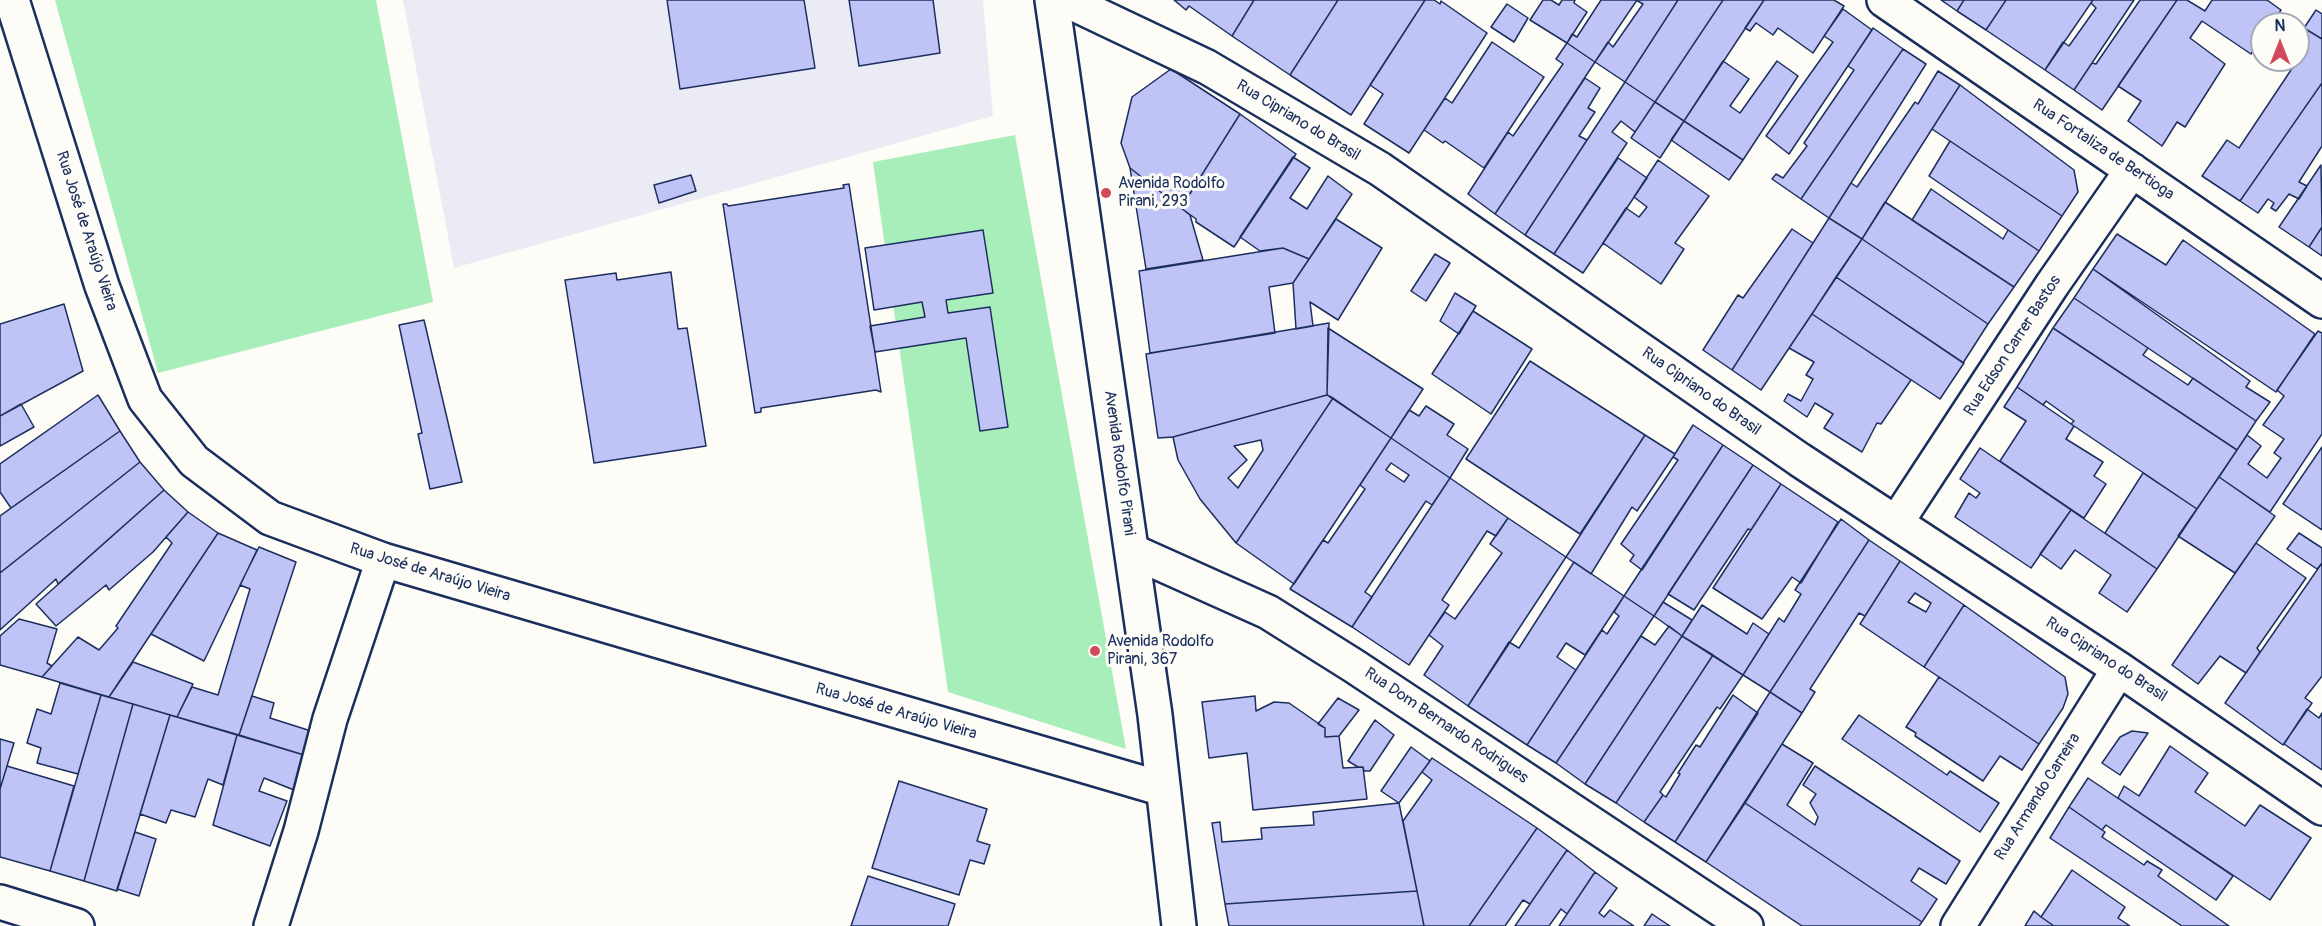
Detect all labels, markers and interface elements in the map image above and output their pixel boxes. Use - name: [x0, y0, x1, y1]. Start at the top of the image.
- north arrow: [2250, 12, 2310, 72]
- text: N: [2275, 16, 2285, 36]
- street label: Rua Cipriano do Brasil: [1233, 76, 1363, 166]
- street label: Rua Fortaliza de Bertioga: [2029, 95, 2177, 205]
- street label: Rua José de Araújo Vieira: [51, 149, 121, 313]
- place label: Avenida Rodolfo Pirani, 293: [1118, 174, 1225, 212]
- marker: Avenida Rodolfo Pirani, 293: [1099, 186, 1113, 200]
- street label: Rua Edson Carrer Bastos: [1960, 272, 2066, 420]
- street label: Rua Cipriano do Brasil: [1638, 344, 1764, 440]
- street label: Avenida Rodolfo Pirani: [1099, 389, 1139, 537]
- street label: Rua José de Araújo Vieira: [347, 539, 513, 607]
- street label: Rua Cipriano do Brasil: [2042, 614, 2170, 706]
- place label: Avenida Rodolfo Pirani, 367: [1107, 632, 1214, 670]
- marker: Avenida Rodolfo Pirani, 367: [1088, 644, 1102, 658]
- street label: Rua Dom Bernardo Rodrigues: [1360, 664, 1532, 788]
- street label: Rua José de Araújo Vieira: [813, 680, 979, 744]
- street label: Rua Armando Carreira: [1991, 730, 2085, 864]

